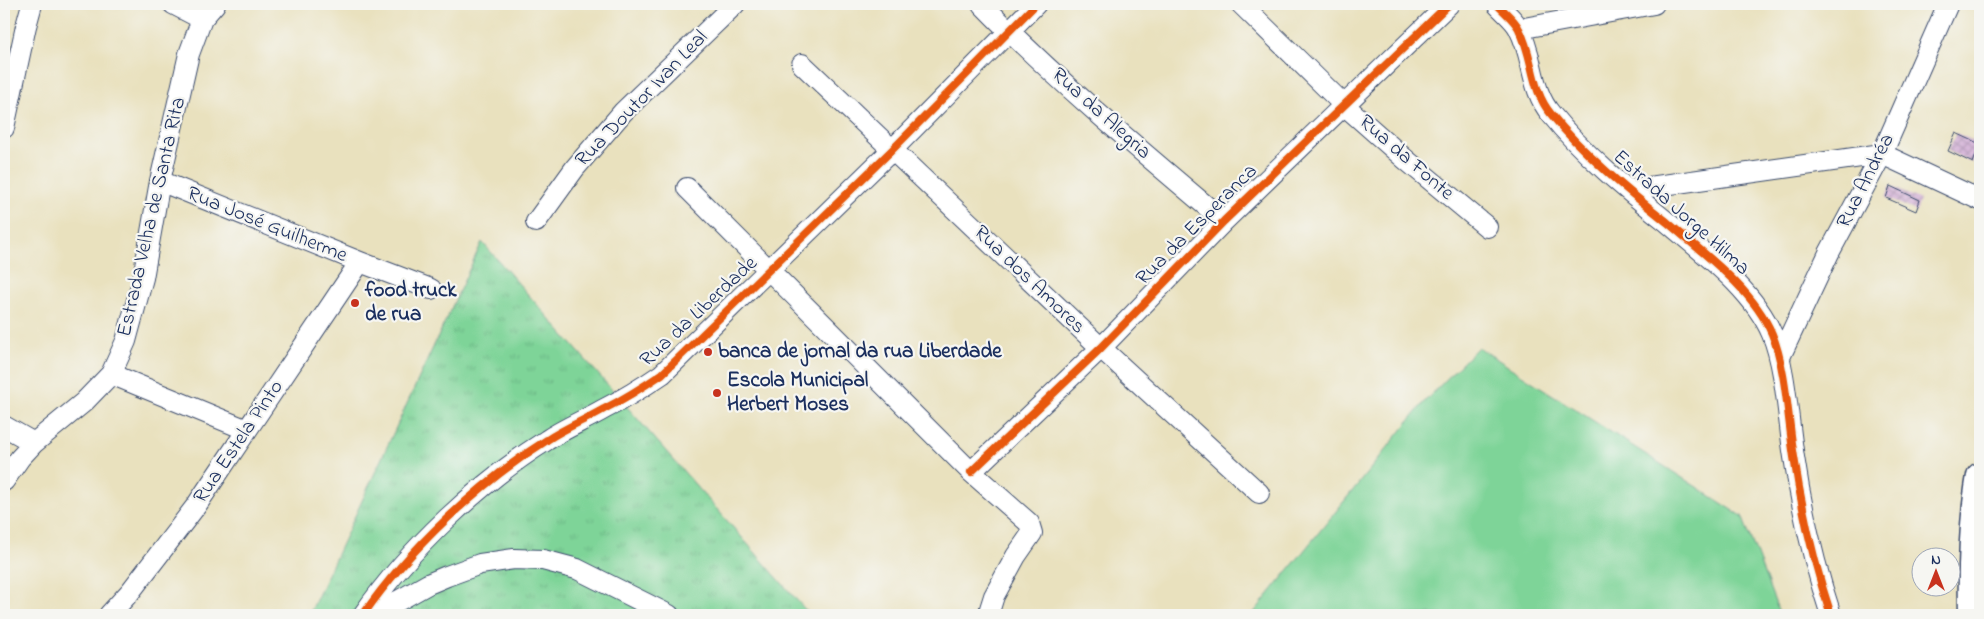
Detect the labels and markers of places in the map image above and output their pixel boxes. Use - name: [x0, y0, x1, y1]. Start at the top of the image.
- place label: food truck de rua: [364, 276, 457, 330]
- marker: food truck de rua: [349, 297, 361, 309]
- place label: banca de jornal da rua Liberdade: [718, 337, 1002, 367]
- marker: banca de jornal da rua Liberdade: [702, 346, 714, 358]
- place label: Escola Municipal Herbert Moses: [727, 366, 869, 420]
- marker: Escola Municipal Herbert Moses: [711, 387, 723, 399]

